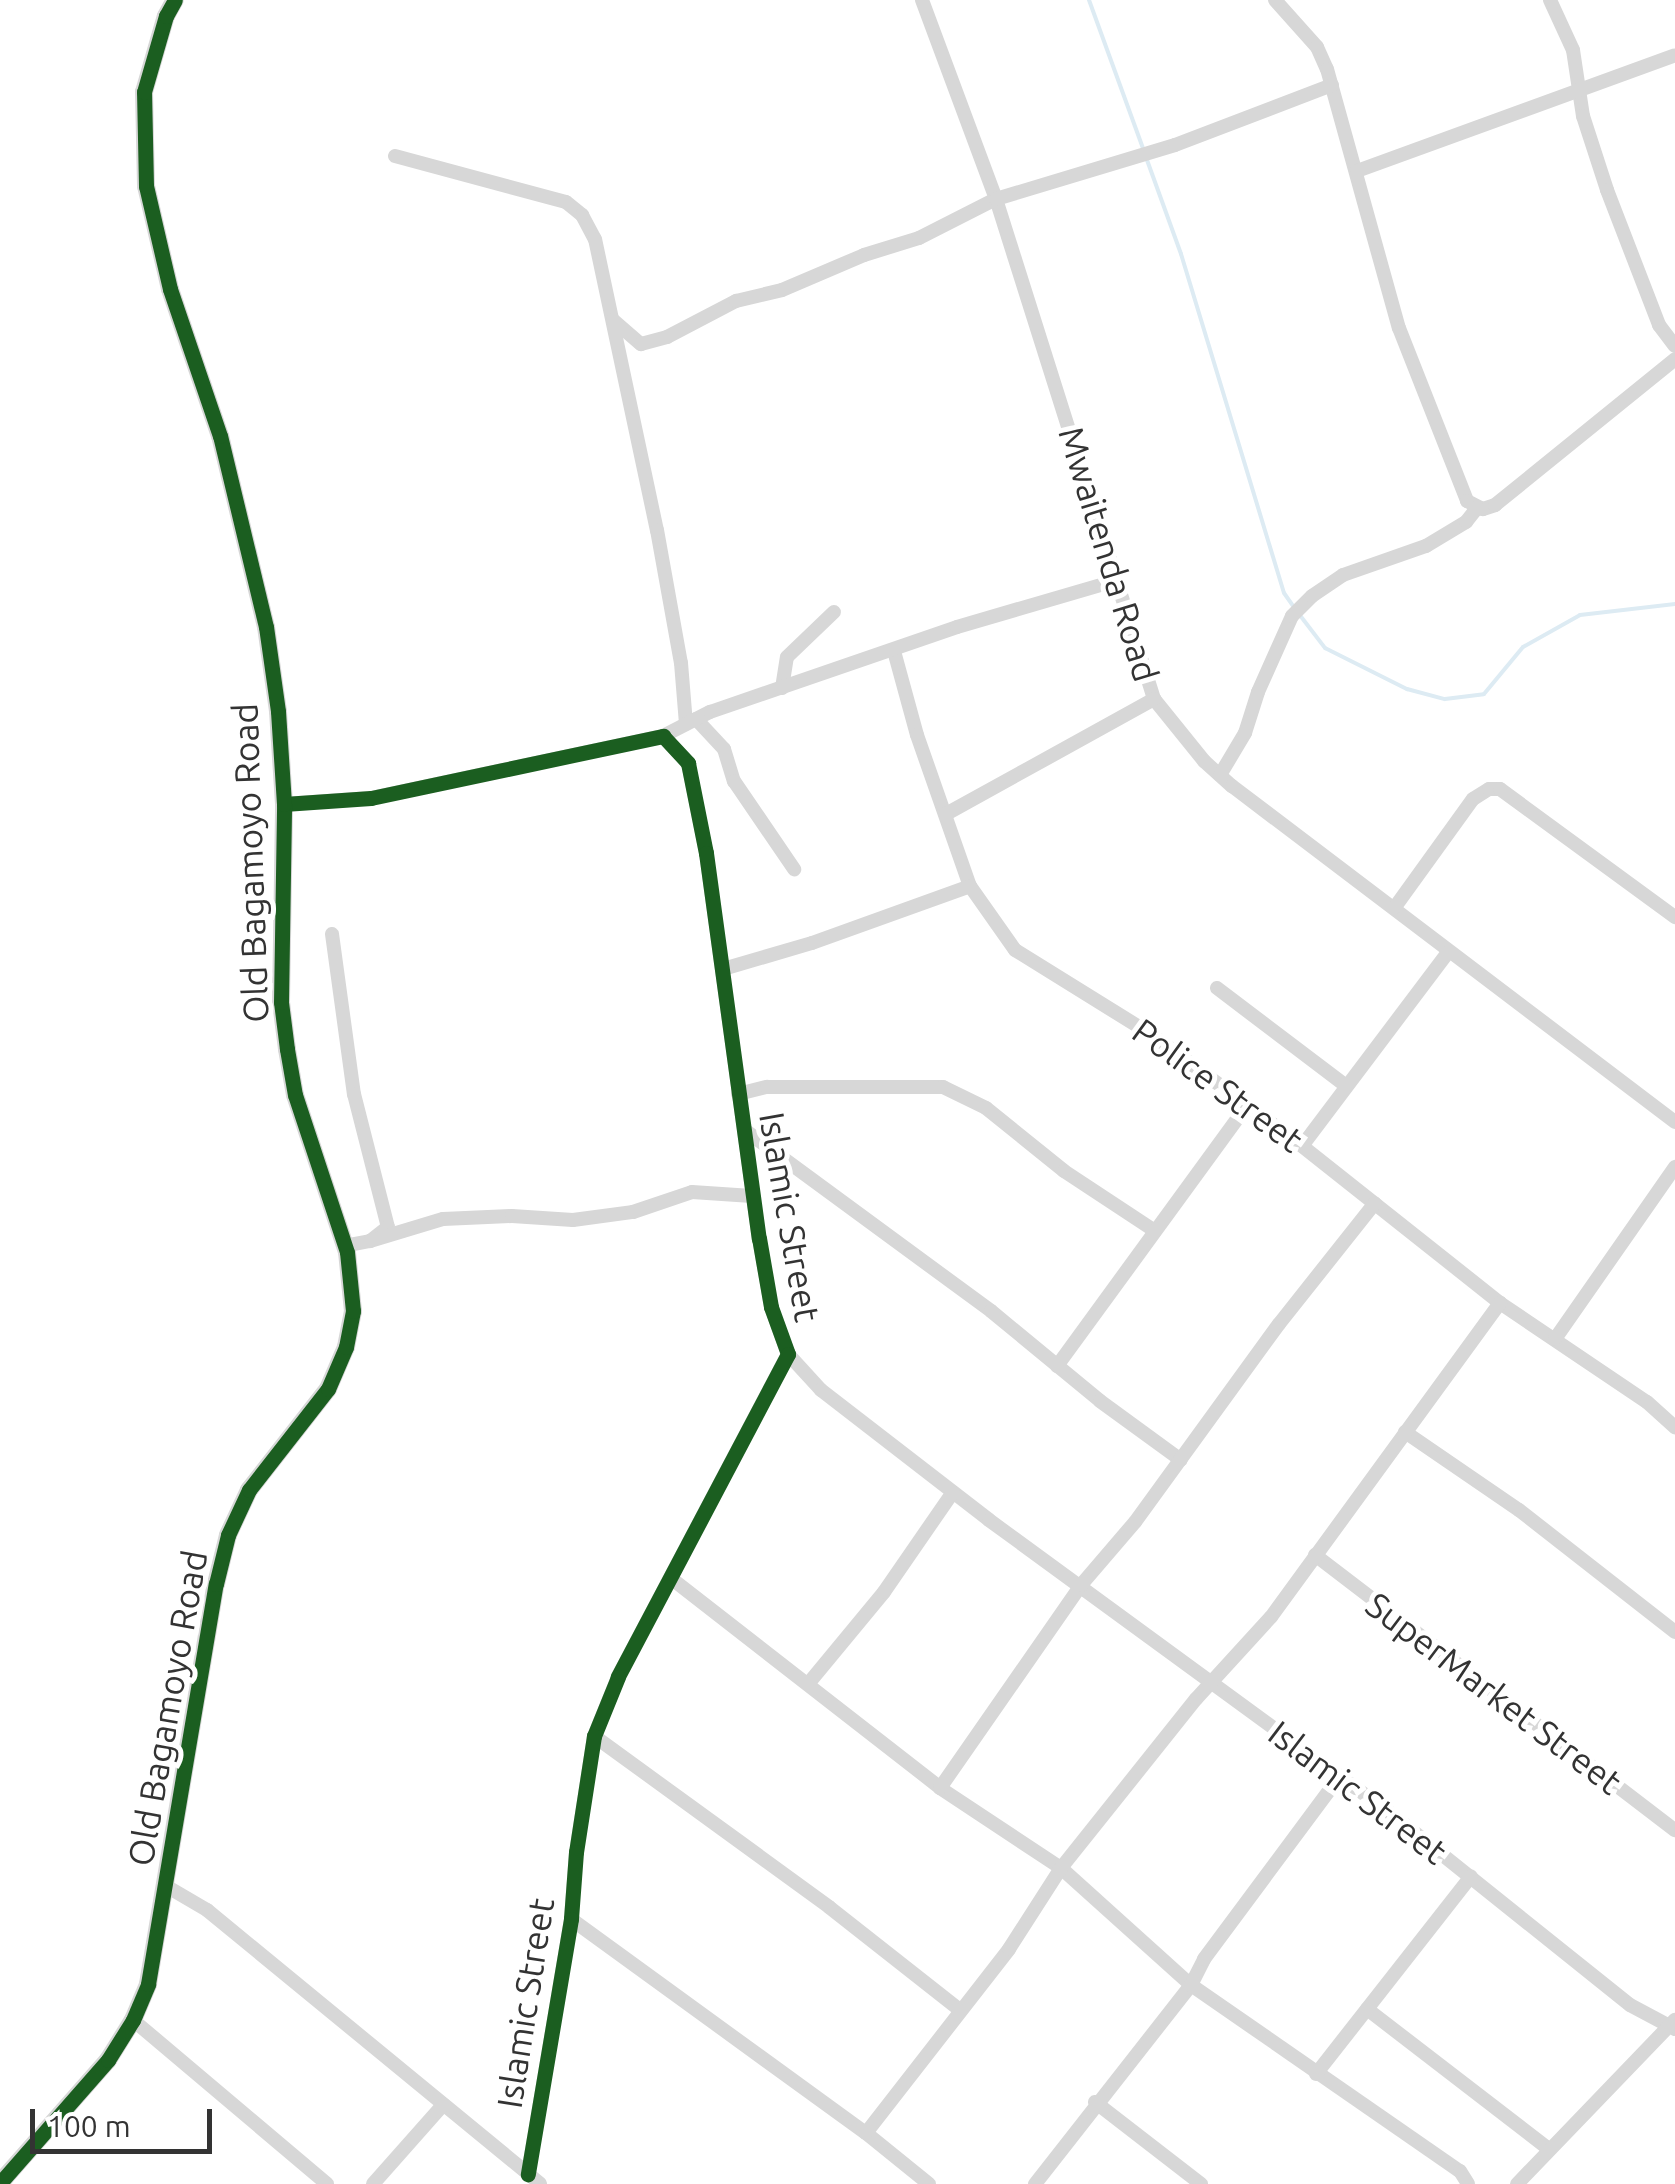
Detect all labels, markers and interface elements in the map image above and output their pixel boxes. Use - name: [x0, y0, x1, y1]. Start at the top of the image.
- street label: Mwaitenda Road: [1050, 422, 1168, 686]
- street label: Old Bagamoyo Road: [223, 703, 277, 1023]
- street label: Police Street: [1125, 1009, 1311, 1161]
- street label: Islamic Street: [751, 1109, 829, 1325]
- street label: Old Bagamoyo Road: [119, 1547, 215, 1869]
- street label: SuperMarket Street: [1358, 1583, 1630, 1803]
- street label: Islamic Street: [1261, 1711, 1455, 1873]
- street label: Islamic Street: [488, 1895, 562, 2111]
- scale bar: [35, 2089, 218, 2151]
- text: 100 m: [47, 2109, 131, 2143]

